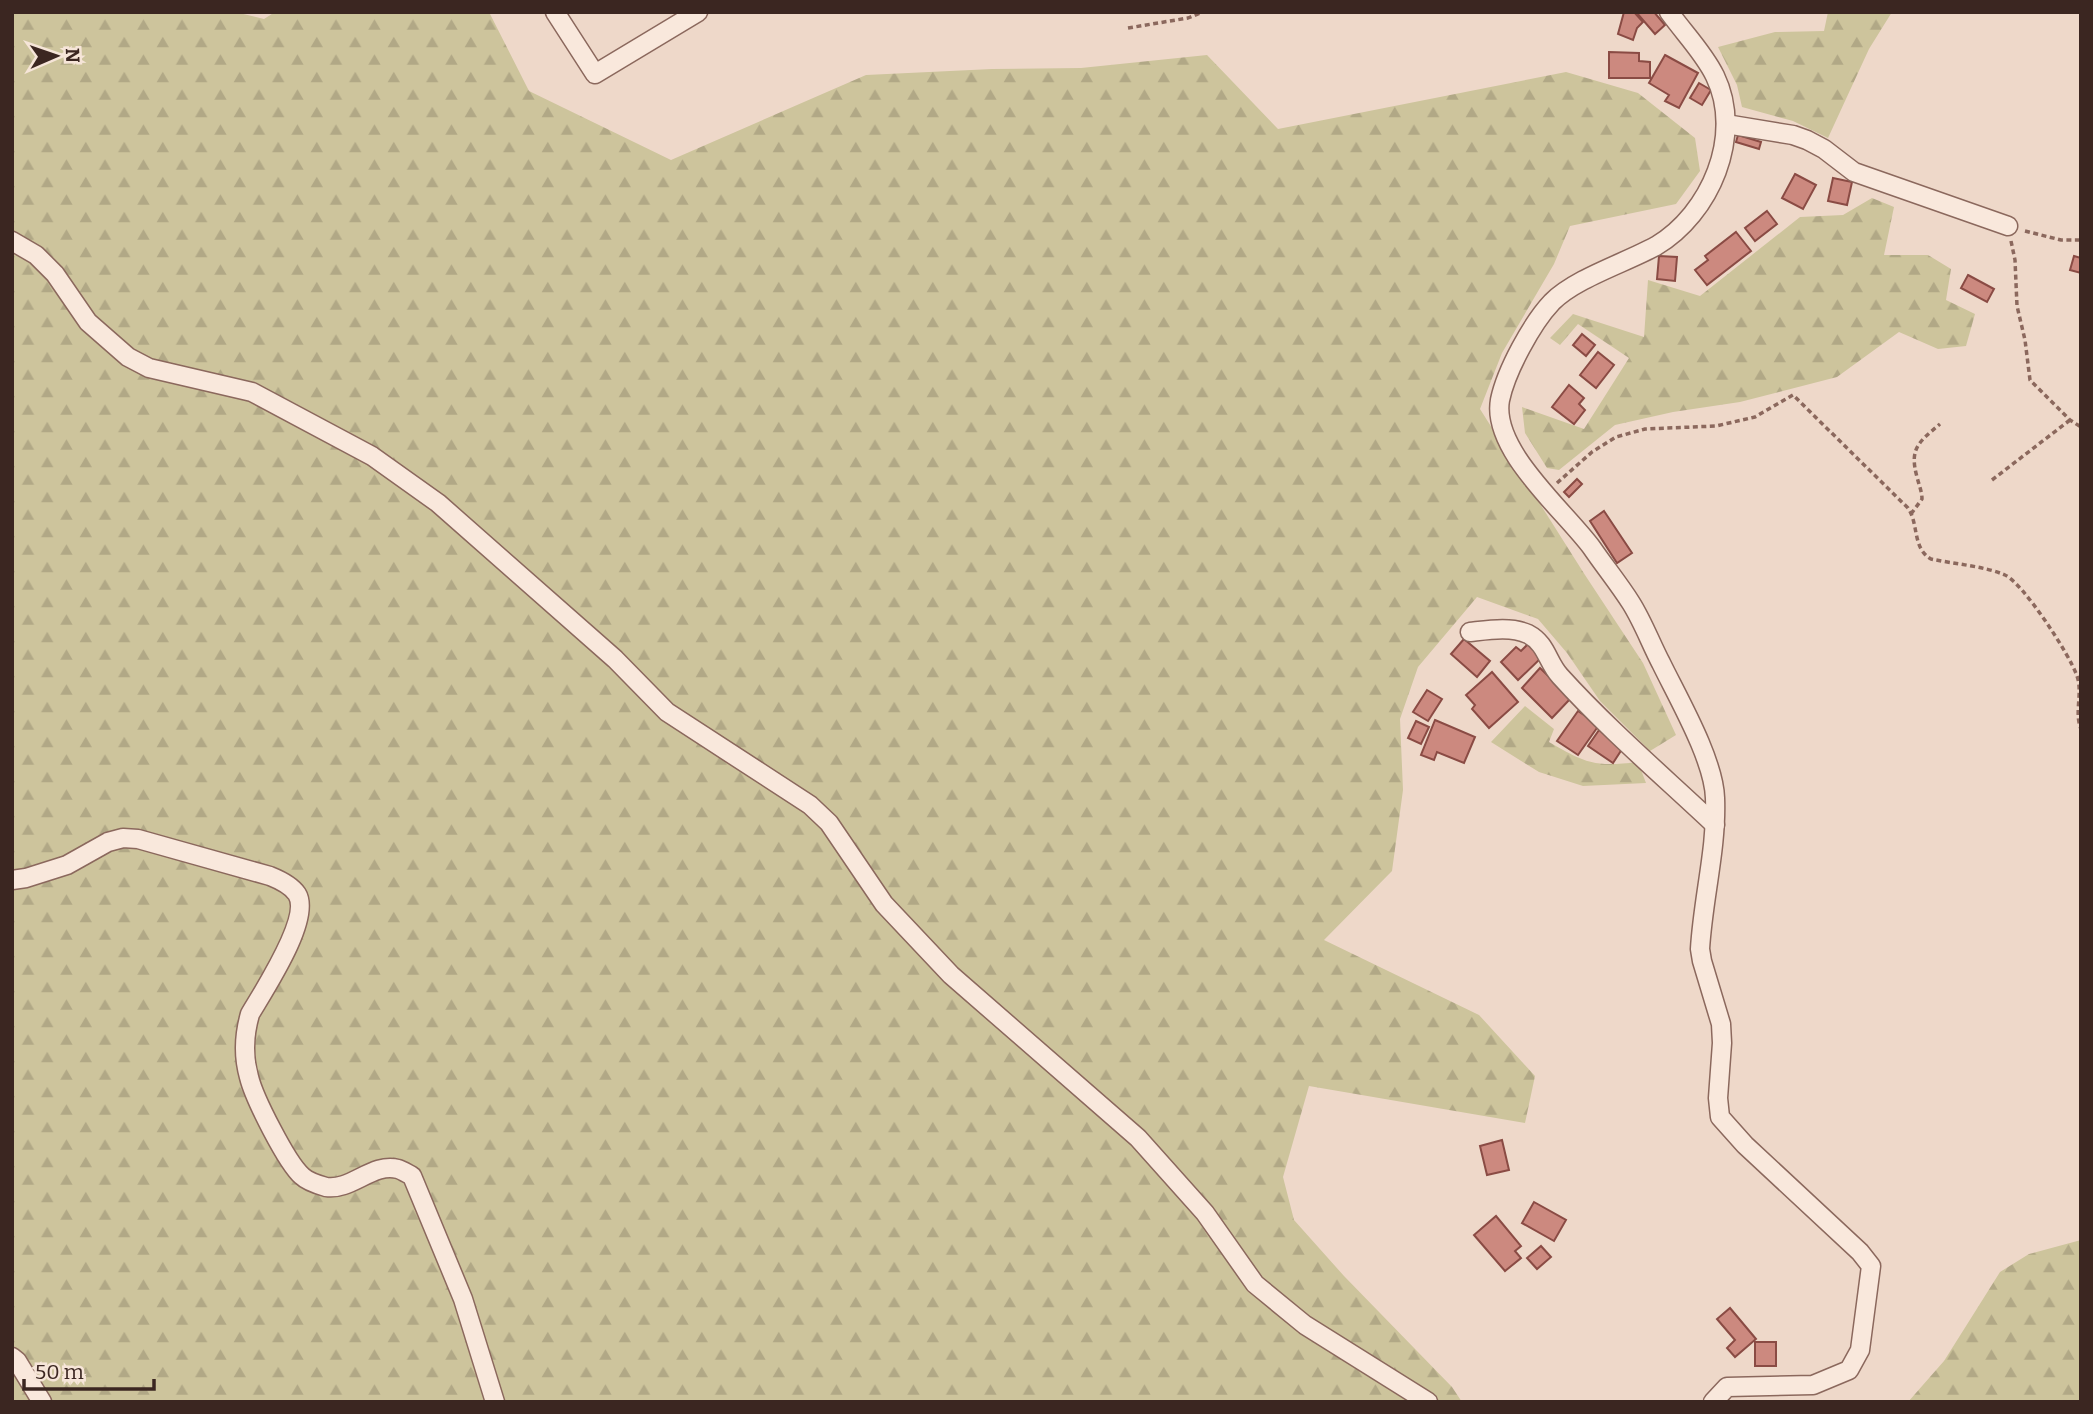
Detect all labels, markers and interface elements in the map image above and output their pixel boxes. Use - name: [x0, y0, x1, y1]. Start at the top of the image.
- north arrow: [21, 21, 91, 91]
- text: N: [61, 48, 84, 63]
- scale bar: [24, 1348, 154, 1392]
- text: 50 m: [35, 1359, 84, 1385]

